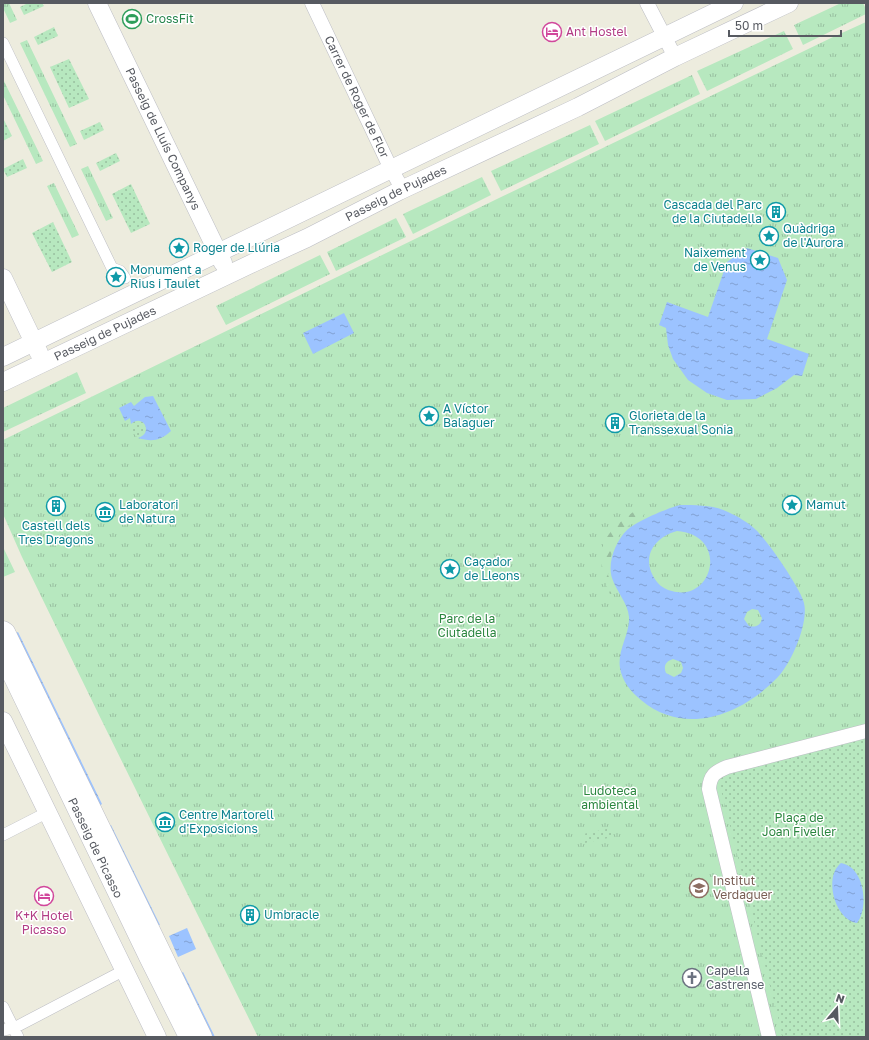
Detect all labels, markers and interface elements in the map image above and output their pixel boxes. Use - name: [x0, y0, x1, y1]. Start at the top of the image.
- sports icon: CrossFit: [121, 8, 143, 30]
- place label: CrossFit: [146, 11, 194, 26]
- scale bar: [729, 12, 841, 38]
- text: 50 m: [735, 18, 763, 33]
- hotel icon: Ant Hostel: [541, 21, 563, 43]
- place label: Ant Hostel: [566, 24, 628, 39]
- street label: Carrer de Roger de Flor: [322, 33, 393, 161]
- street label: Passeig de Lluís Companys: [123, 65, 204, 212]
- street label: Passeig de Pujades: [343, 162, 449, 224]
- place label: Cascada del Parc de la Ciutadella: [663, 197, 762, 226]
- building icon: Cascada del Parc de la Ciutadella: [765, 201, 787, 223]
- place label: Quàdriga de l'Aurora: [783, 221, 844, 250]
- place icon: Quàdriga de l'Aurora: [758, 225, 780, 247]
- place icon: Roger de Llúria: [168, 237, 190, 259]
- place label: Roger de Llúria: [193, 240, 280, 255]
- place label: Naixement de Venus: [684, 245, 746, 274]
- place icon: Naixement de Venus: [749, 249, 771, 271]
- place label: Monument a Rius i Taulet: [130, 262, 202, 291]
- place icon: Monument a Rius i Taulet: [105, 266, 127, 288]
- street label: Passeig de Pujades: [51, 302, 158, 364]
- place label: A Víctor Balaguer: [443, 401, 495, 430]
- place icon: A Víctor Balaguer: [418, 405, 440, 427]
- place label: Glorieta de la Transsexual Sonia: [629, 408, 733, 437]
- building icon: Glorieta de la Transsexual Sonia: [604, 412, 626, 434]
- place icon: Mamut: [781, 494, 803, 516]
- building icon: Castell dels Tres Dragons: [45, 495, 67, 517]
- place label: Laboratori de Natura: [119, 497, 178, 526]
- place label: Mamut: [806, 497, 846, 512]
- museum icon: Laboratori de Natura: [94, 501, 116, 523]
- place label: Castell dels Tres Dragons: [18, 518, 94, 547]
- place label: Caçador de Lleons: [464, 554, 520, 583]
- place icon: Caçador de Lleons: [439, 558, 461, 580]
- park label: Parc de la Ciutadella: [437, 611, 497, 640]
- park label: Ludoteca ambiental: [581, 783, 639, 812]
- street label: Passeig de Picasso: [65, 795, 126, 900]
- place label: Centre Martorell d'Exposicions: [179, 807, 274, 836]
- park label: Plaça de Joan Fiveller: [762, 810, 836, 839]
- museum icon: Centre Martorell d'Exposicions: [154, 811, 176, 833]
- place label: Institut Verdaguer: [713, 873, 773, 902]
- school or university icon: Institut Verdaguer: [688, 877, 710, 899]
- hotel icon: K+K Hotel Picasso: [33, 885, 55, 907]
- building icon: Umbracle: [239, 904, 261, 926]
- place label: Umbracle: [264, 907, 319, 922]
- place label: K+K Hotel Picasso: [15, 908, 73, 937]
- place label: Capella Castrense: [706, 963, 764, 992]
- church icon: Capella Castrense: [681, 967, 703, 989]
- north arrow: [817, 988, 857, 1028]
- text: N: [834, 991, 846, 1006]

